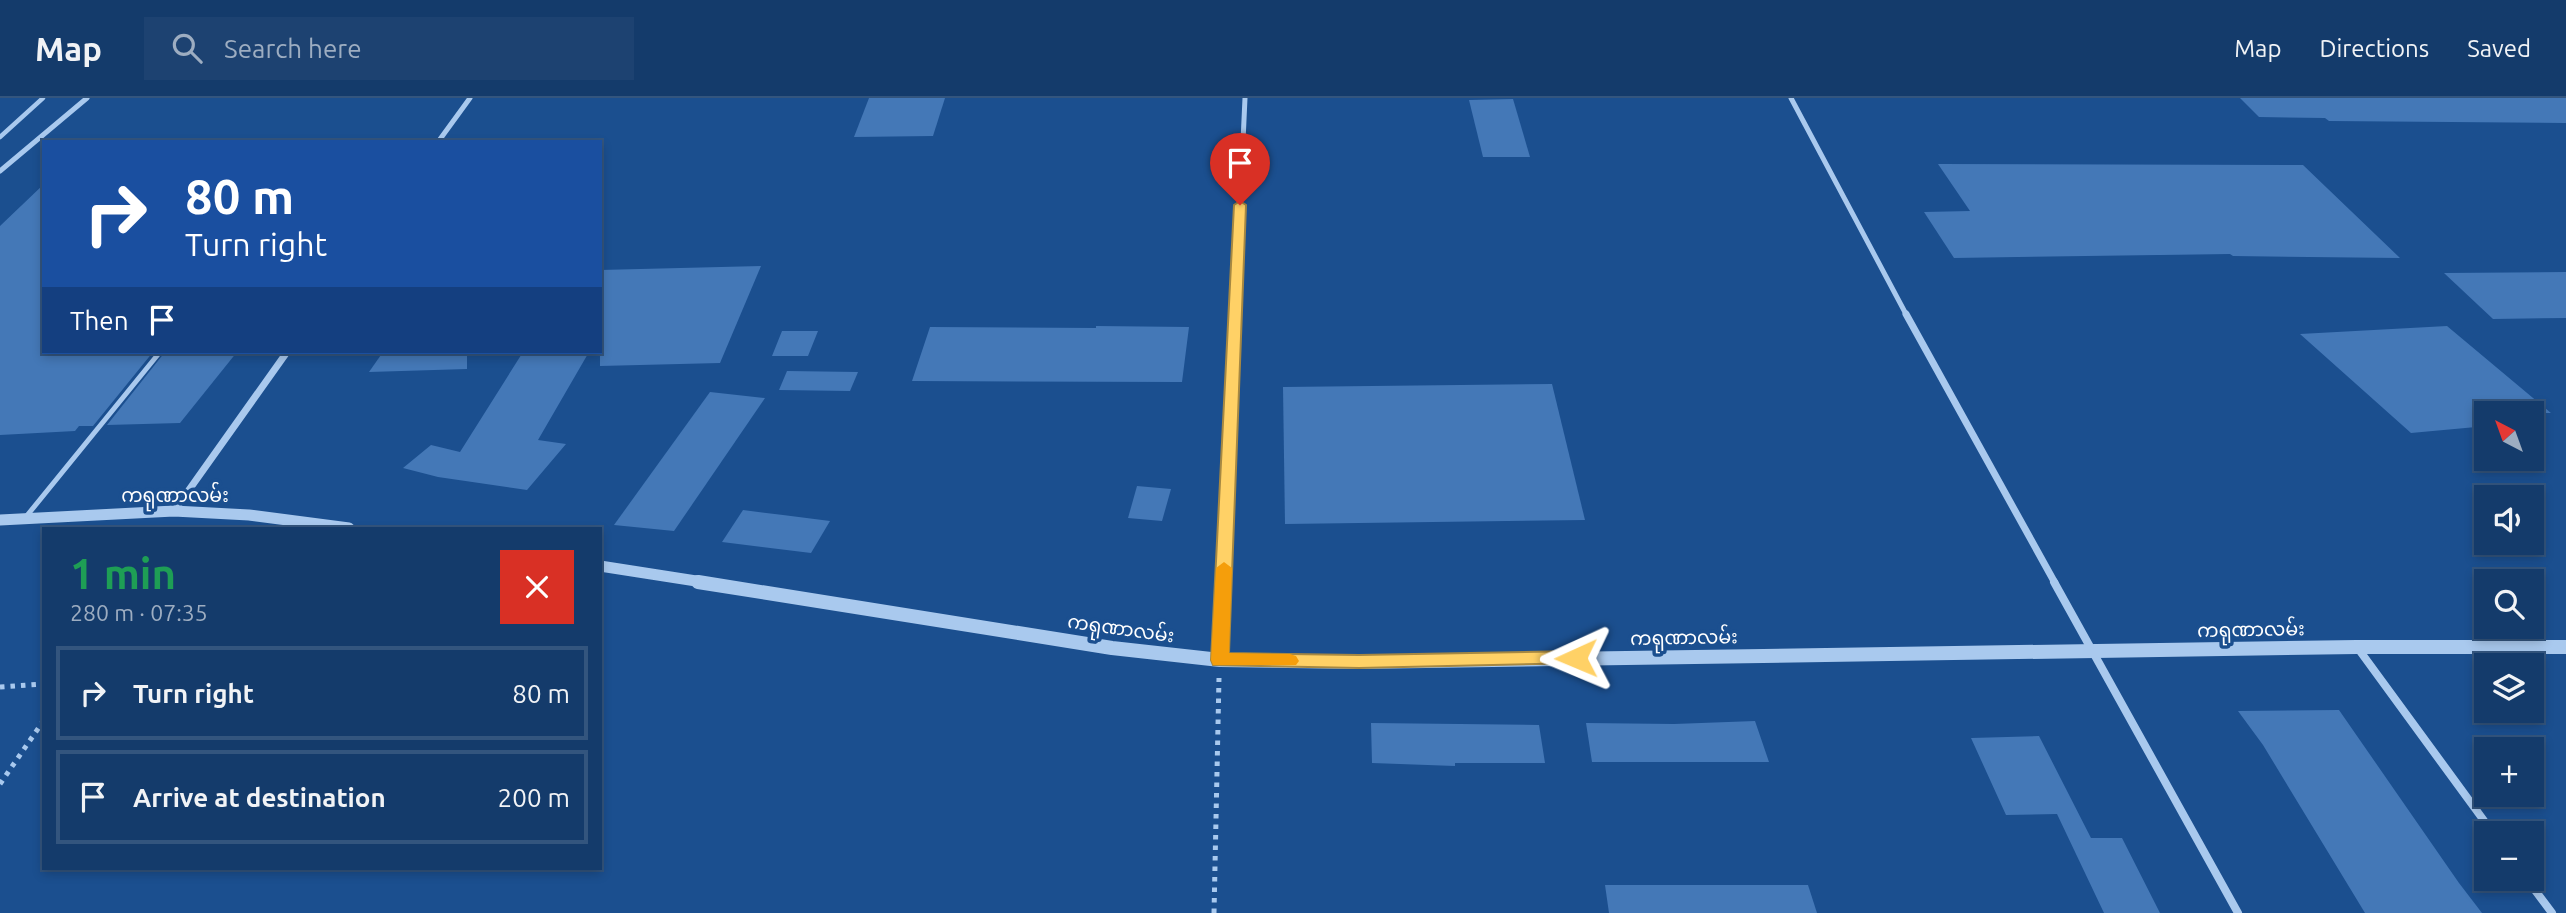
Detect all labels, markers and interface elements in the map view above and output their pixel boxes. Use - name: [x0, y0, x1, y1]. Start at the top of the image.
- search box: [144, 17, 634, 80]
- icon: search: [168, 29, 206, 67]
- text: Map: [35, 30, 102, 67]
- text: Search here: [224, 34, 362, 63]
- text: Map: [2234, 35, 2281, 62]
- text: Directions: [2319, 35, 2429, 62]
- text: Saved: [2467, 35, 2531, 62]
- pin: [1210, 133, 1270, 205]
- icon: arrive: [1221, 144, 1259, 182]
- icon: right: [70, 168, 161, 259]
- text: 80 m: [185, 168, 294, 223]
- text: Turn right: [185, 226, 327, 262]
- icon: arrive: [143, 301, 181, 339]
- text: Then: [70, 306, 129, 335]
- north arrow: [2474, 401, 2544, 471]
- map controls: [2474, 401, 2544, 891]
- street label: ကရုဏာလမ်း: [121, 481, 229, 512]
- button: sound: [2474, 485, 2544, 555]
- text: 1 min: [70, 550, 176, 597]
- button: close: [500, 550, 574, 624]
- button: search: [2474, 569, 2544, 639]
- text: 280 m · 07:35: [70, 600, 208, 625]
- street label: ကရုဏာလမ်း: [1065, 607, 1176, 652]
- street label: ကရုဏာလမ်း: [2197, 614, 2305, 647]
- position arrow: [1539, 621, 1613, 695]
- street label: ကရုဏာလမ်း: [1630, 622, 1738, 655]
- button: layers: [2474, 653, 2544, 723]
- icon: right: [74, 674, 112, 712]
- text: Turn right: [133, 679, 254, 708]
- text: 80 m: [512, 679, 570, 708]
- button: +: [2474, 737, 2544, 807]
- icon: arrive: [74, 778, 112, 816]
- text: Arrive at destination: [133, 783, 386, 812]
- text: 200 m: [498, 783, 570, 812]
- button: −: [2474, 821, 2544, 891]

